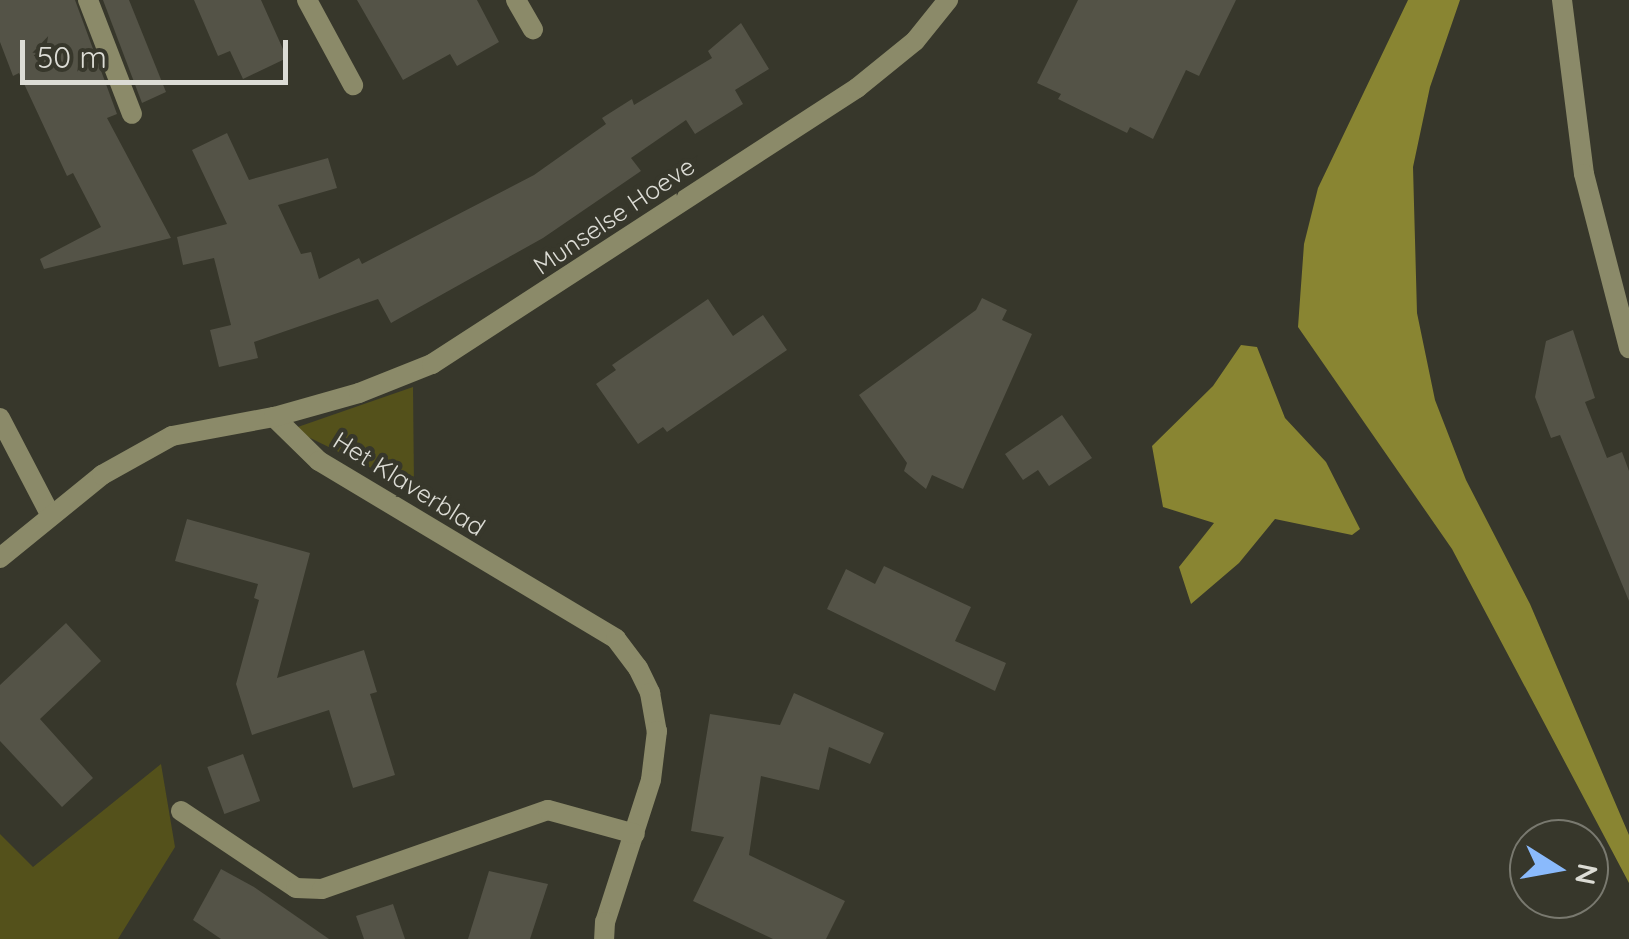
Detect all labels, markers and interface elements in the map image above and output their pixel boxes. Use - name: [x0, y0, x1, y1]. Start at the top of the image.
- scale bar: [25, 20, 292, 82]
- text: 50 m: [37, 38, 107, 76]
- street label: Munselse Hoeve: [528, 151, 700, 281]
- street label: Het Klaverblad: [328, 425, 490, 543]
- north arrow: [1509, 819, 1609, 919]
- text: N: [1568, 861, 1606, 888]

